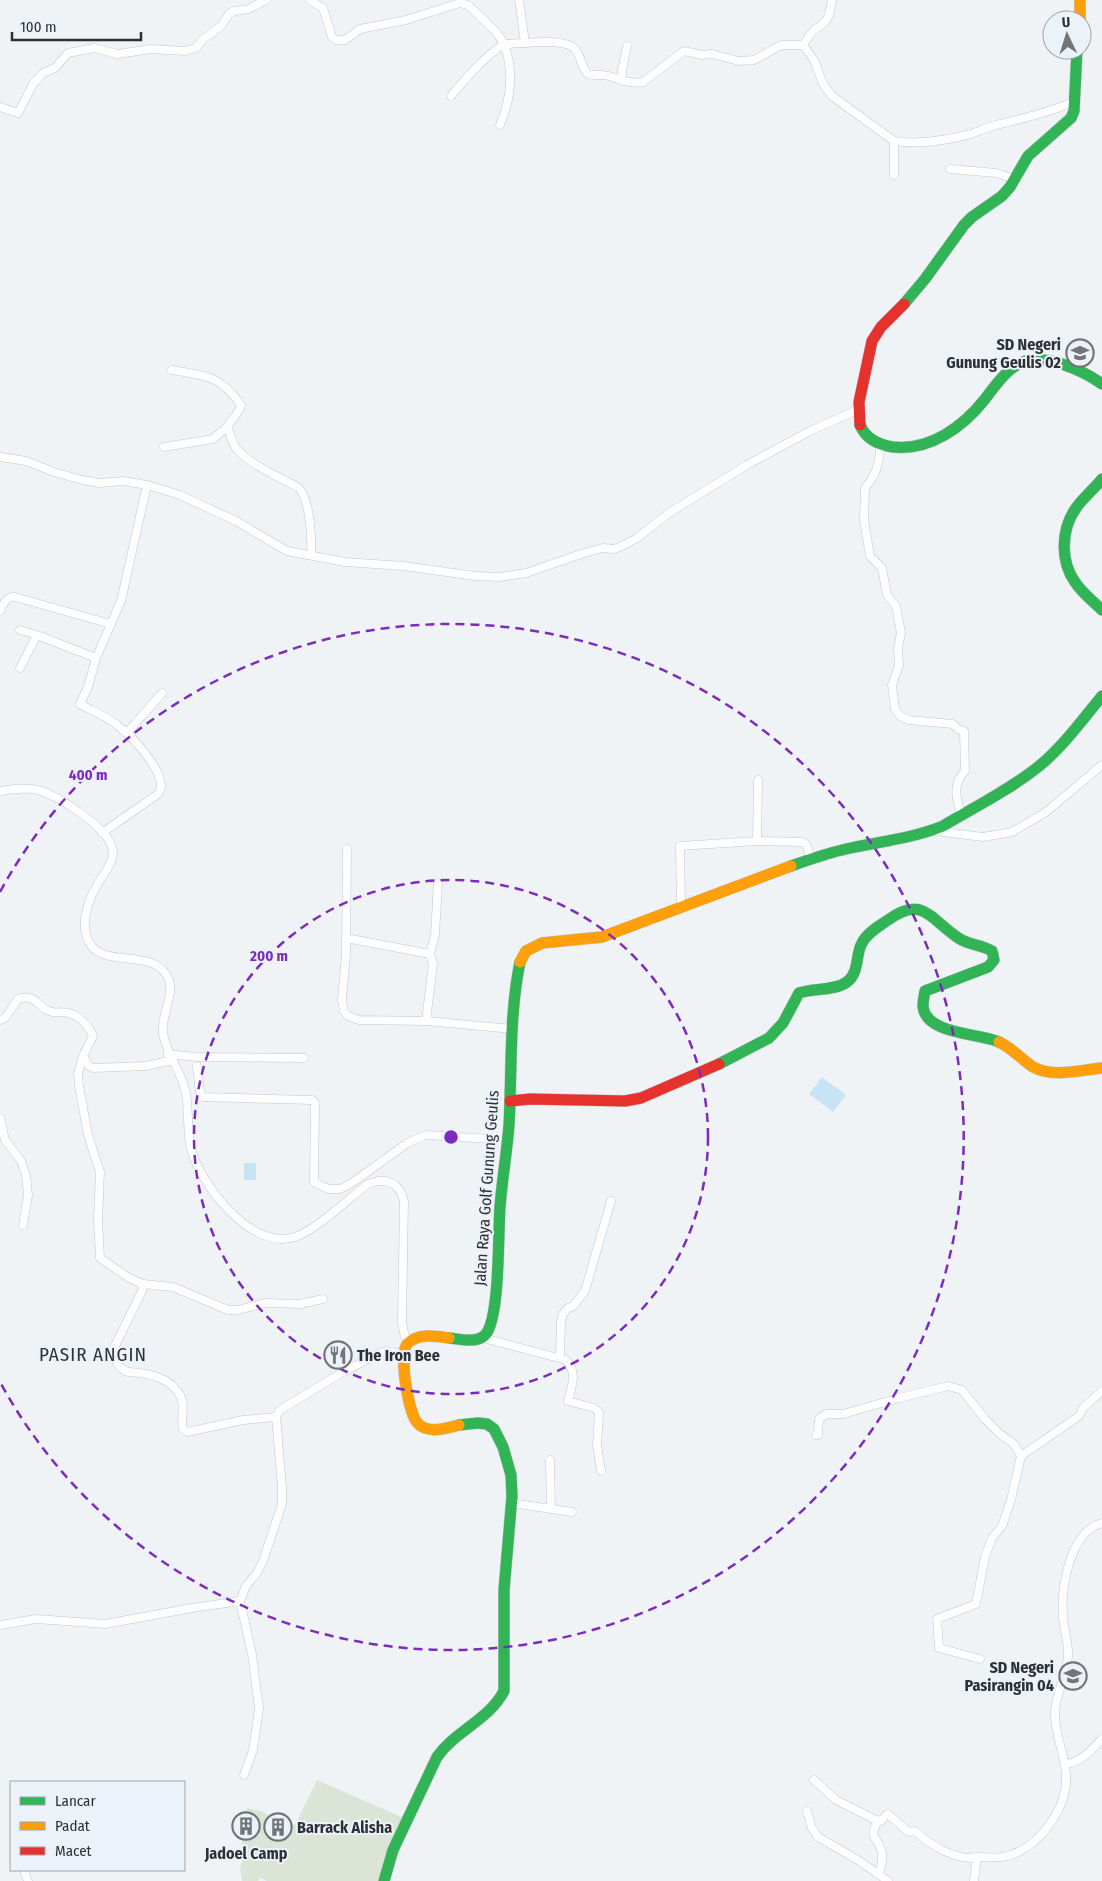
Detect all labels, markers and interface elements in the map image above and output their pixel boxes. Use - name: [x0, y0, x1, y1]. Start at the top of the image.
- scale bar: [12, 10, 141, 42]
- north arrow: [1042, 10, 1092, 60]
- text: U: [1061, 14, 1071, 31]
- text: 100 m: [20, 18, 57, 36]
- place label: SD Negeri Gunung Geulis 02: [946, 335, 1062, 372]
- school or university icon: SD Negeri Gunung Geulis 02: [1065, 338, 1095, 368]
- text: 400 m: [69, 766, 107, 784]
- text: 200 m: [249, 947, 288, 965]
- street label: Jalan Raya Golf Gunung Geulis: [470, 1089, 503, 1286]
- centre of rings: [442, 1128, 460, 1146]
- restaurant icon: The Iron Bee: [323, 1340, 353, 1370]
- district label: PASIR ANGIN: [39, 1343, 147, 1366]
- place label: The Iron Bee: [357, 1346, 440, 1365]
- place label: SD Negeri Pasirangin 04: [965, 1658, 1054, 1695]
- school or university icon: SD Negeri Pasirangin 04: [1058, 1661, 1088, 1691]
- legend: [10, 1781, 185, 1871]
- text: Lancar: [55, 1792, 96, 1810]
- building icon: Jadoel Camp: [231, 1811, 261, 1841]
- building icon: Barrack Alisha: [263, 1812, 293, 1842]
- text: Padat: [55, 1817, 90, 1835]
- place label: Barrack Alisha: [297, 1818, 392, 1837]
- text: Macet: [55, 1842, 92, 1860]
- place label: Jadoel Camp: [204, 1844, 288, 1863]

